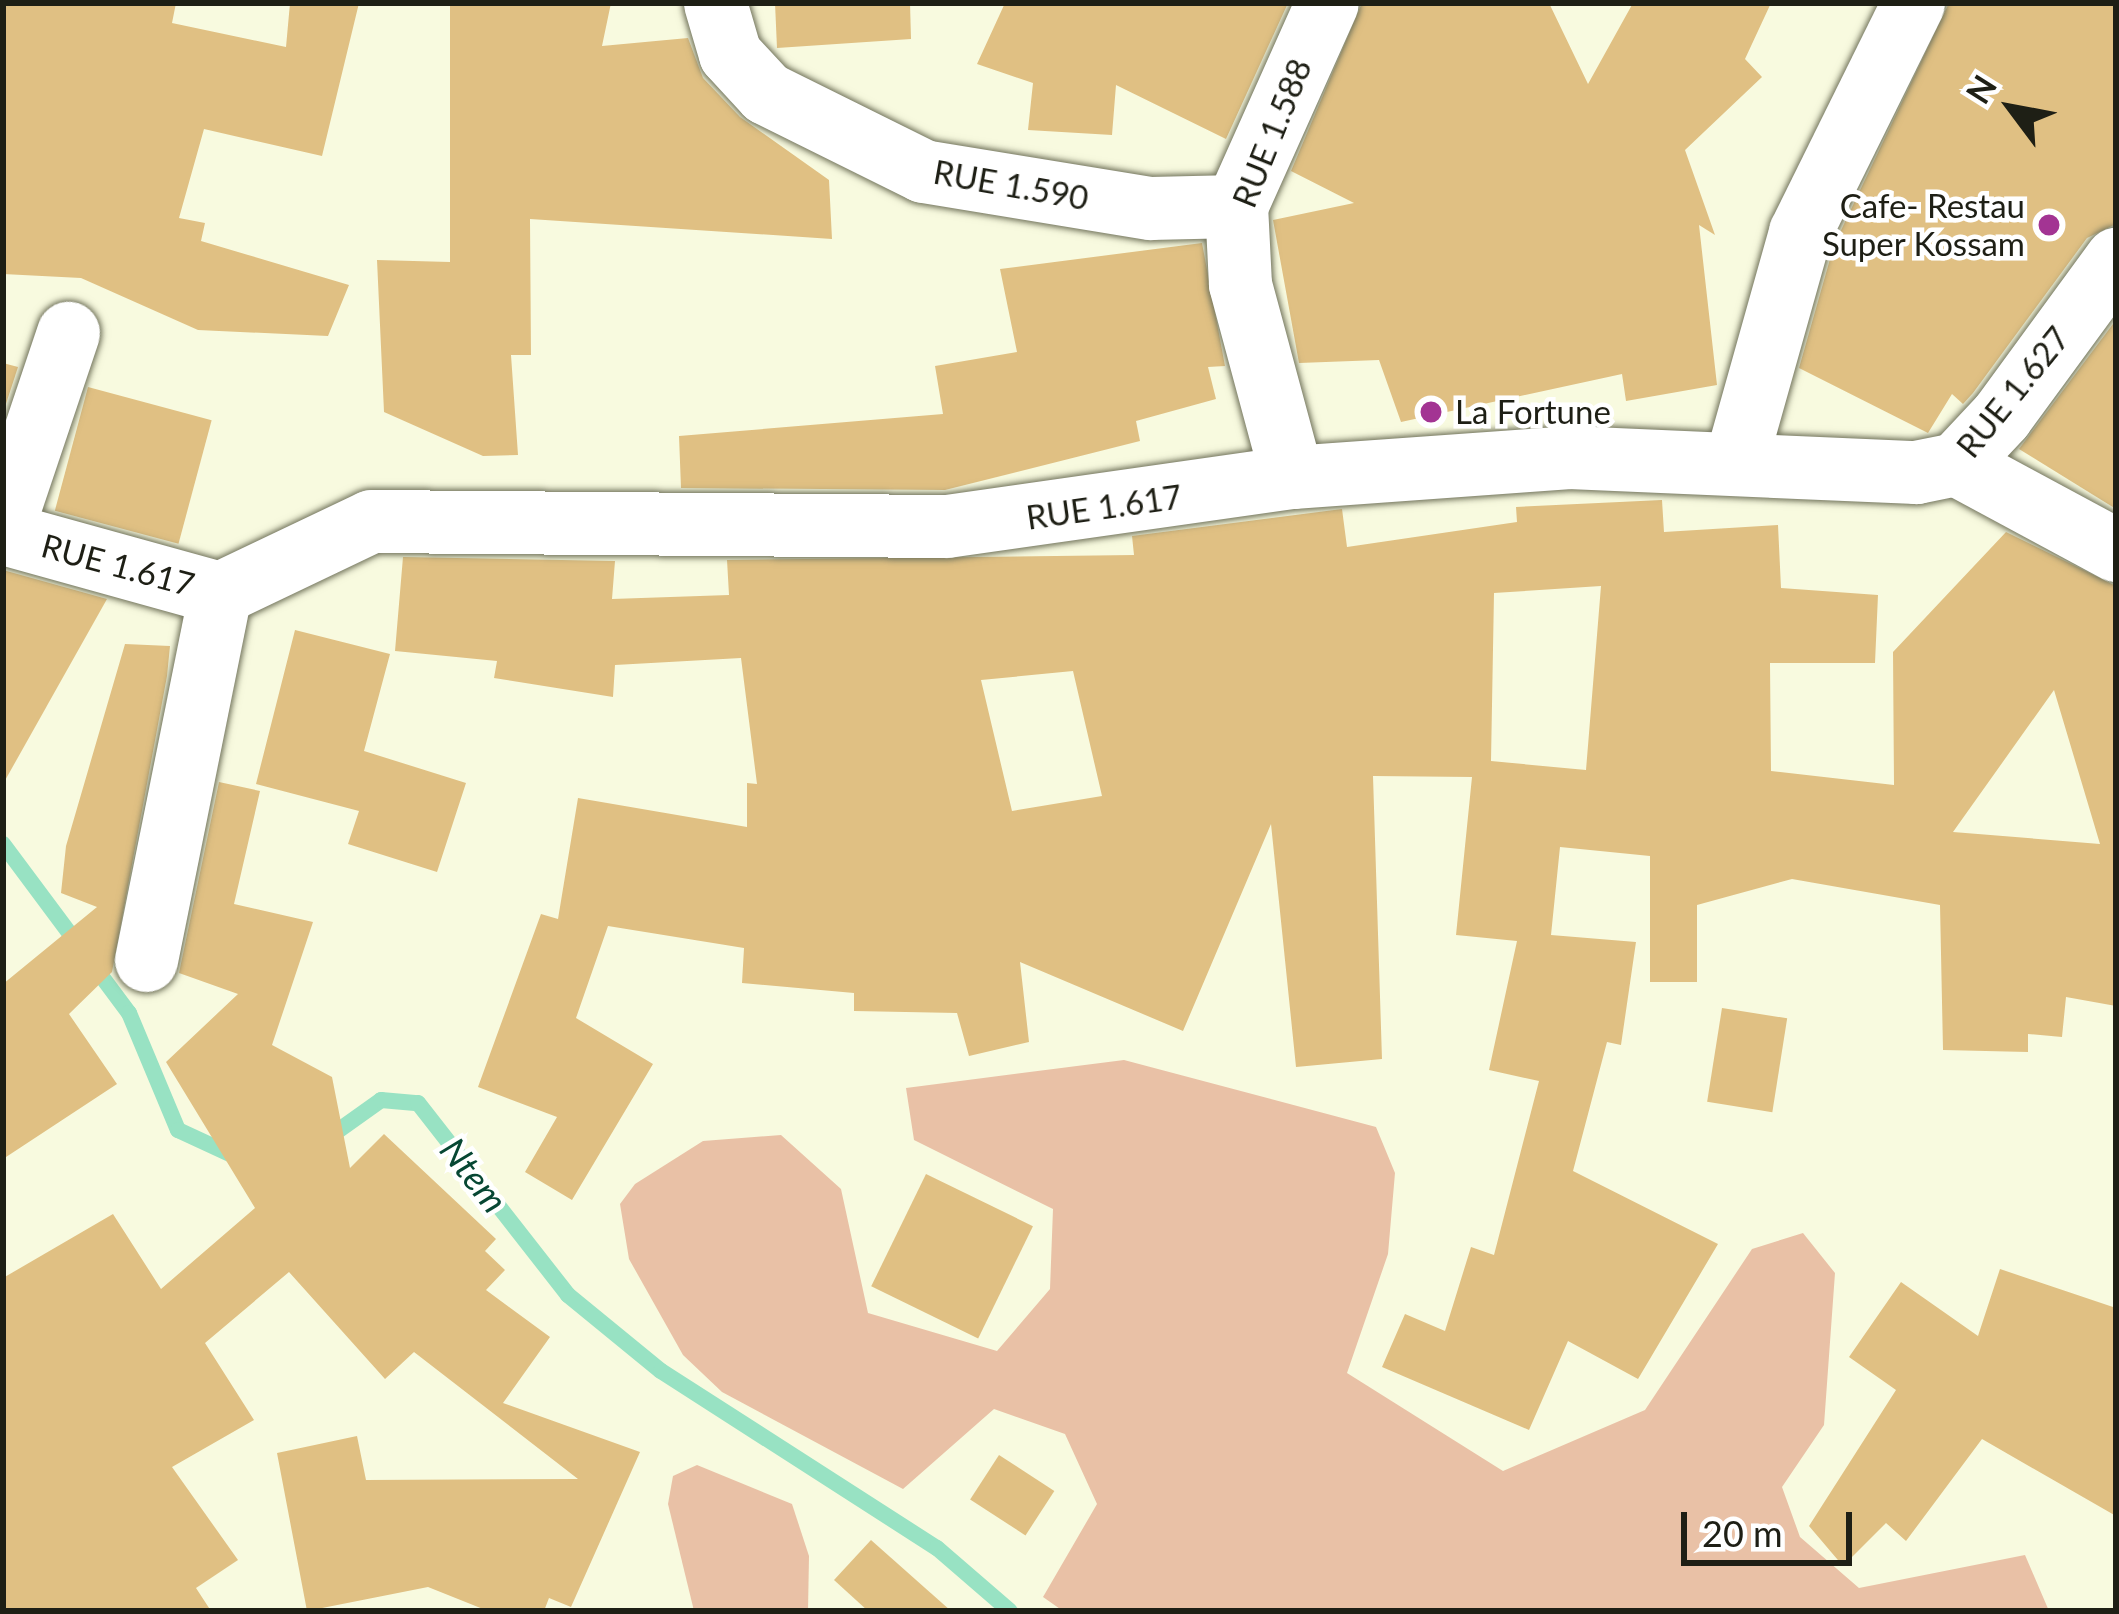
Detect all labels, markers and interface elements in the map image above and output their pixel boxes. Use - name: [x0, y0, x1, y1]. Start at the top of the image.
- north arrow: [1951, 48, 2071, 168]
- street label: RUE 1.588: [1224, 53, 1320, 213]
- text: N: [1957, 68, 2004, 110]
- street label: RUE 1.590: [930, 152, 1092, 218]
- place label: Cafe- Restau Super Kossam: [1821, 186, 2025, 264]
- marker: Cafe- Restau Super Kossam: [2036, 212, 2062, 238]
- street label: RUE 1.627: [1948, 319, 2078, 465]
- place label: La Fortune: [1455, 392, 1611, 432]
- marker: La Fortune: [1418, 399, 1444, 425]
- street label: RUE 1.617: [1024, 476, 1184, 538]
- street label: RUE 1.617: [37, 526, 199, 604]
- water label: Ntem: [431, 1129, 517, 1221]
- scale bar: [1687, 1488, 1858, 1562]
- text: 20 m: [1702, 1511, 1783, 1555]

